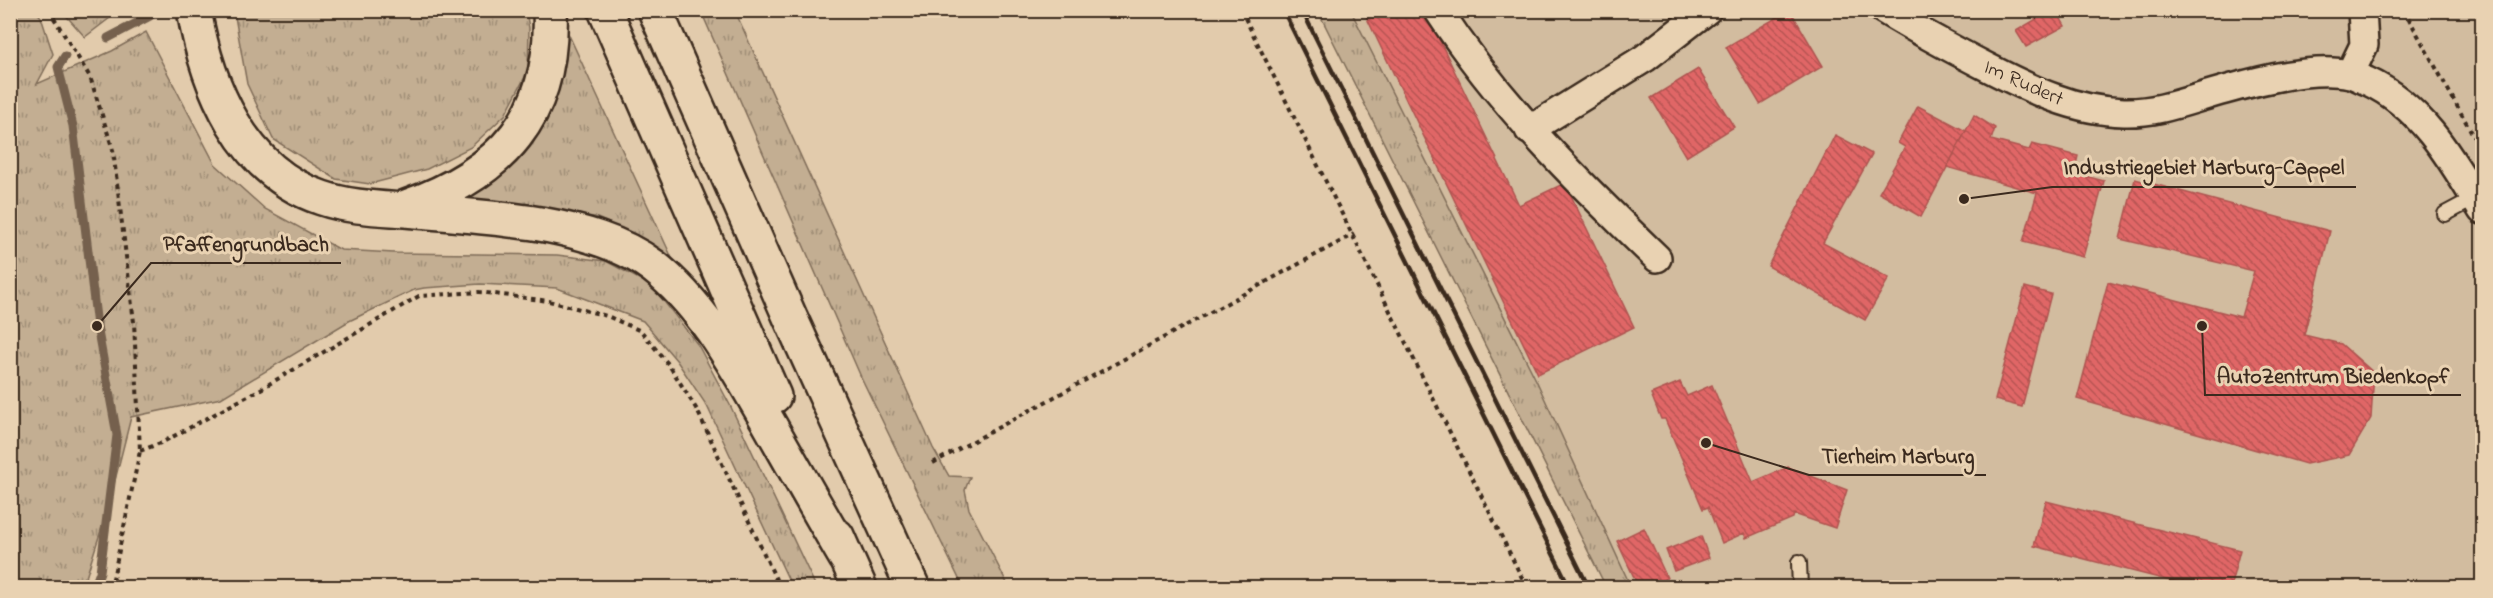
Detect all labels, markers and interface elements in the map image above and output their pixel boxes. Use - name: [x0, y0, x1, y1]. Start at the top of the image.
- street label: Im Rudert: [1978, 53, 2068, 115]
- callout: Industriegebiet Marburg-Cappel: [2052, 147, 2356, 187]
- text: Industriegebiet Marburg-Cappel: [2064, 153, 2345, 186]
- callout: Pfaffengrundbach: [151, 223, 341, 263]
- text: Pfaffengrundbach: [163, 230, 329, 263]
- callout: AutoZentrum Biedenkopf: [2205, 355, 2461, 395]
- text: AutoZentrum Biedenkopf: [2217, 362, 2450, 394]
- callout: Tierheim Marburg: [1809, 435, 1986, 475]
- text: Tierheim Marburg: [1822, 442, 1975, 475]

